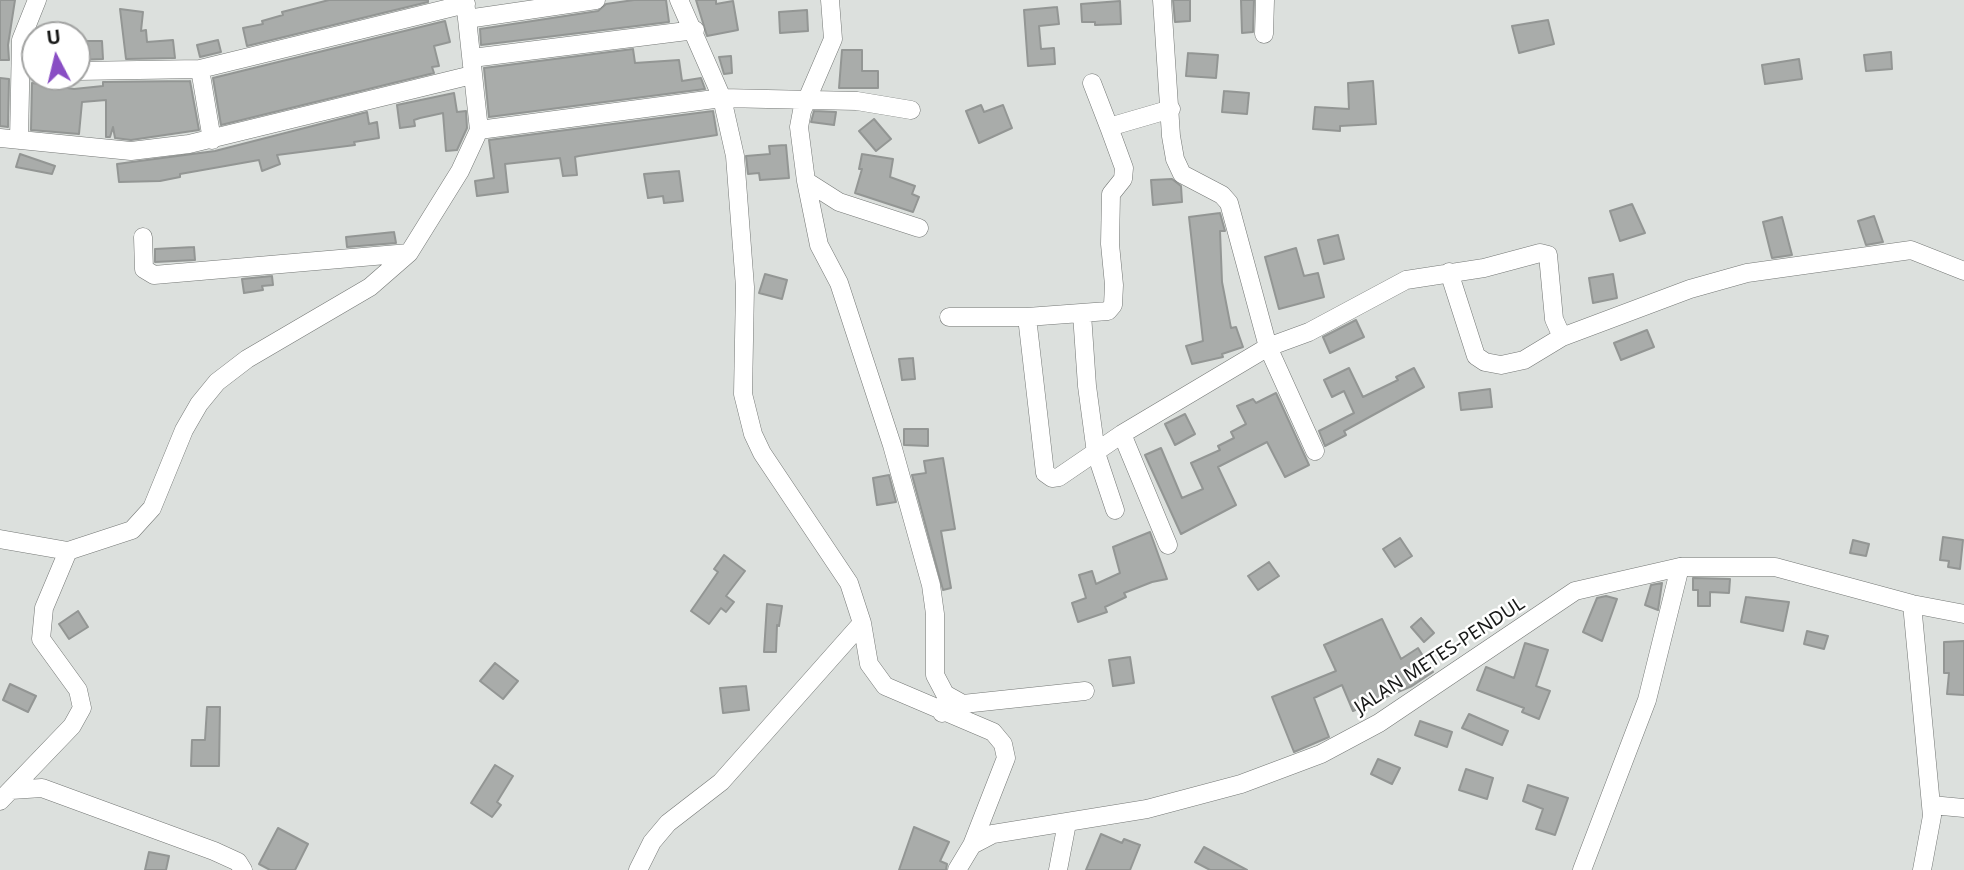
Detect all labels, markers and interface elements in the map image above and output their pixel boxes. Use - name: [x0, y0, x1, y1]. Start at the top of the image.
- north arrow: [21, 21, 91, 91]
- text: U: [45, 23, 62, 51]
- street label: JALAN METES-PENDUL: [1351, 592, 1529, 720]

